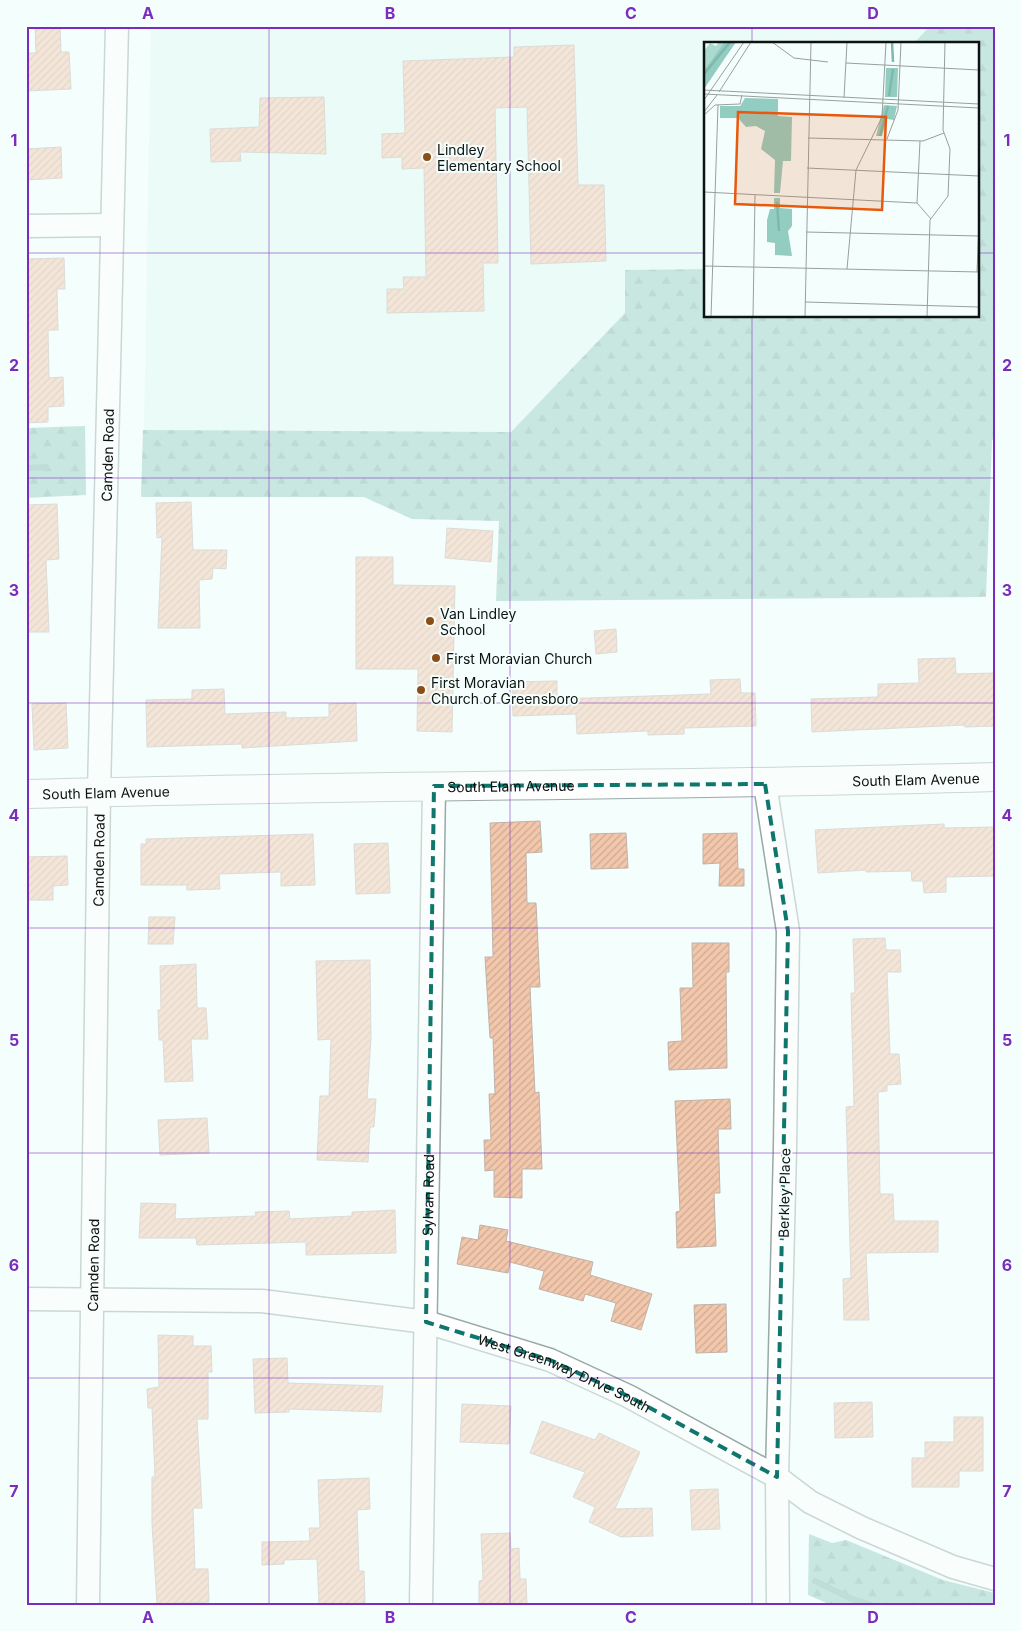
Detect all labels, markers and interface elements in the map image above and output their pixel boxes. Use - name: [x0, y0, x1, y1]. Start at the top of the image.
- text: A: [142, 3, 154, 23]
- text: B: [385, 3, 395, 23]
- text: C: [625, 3, 637, 23]
- text: D: [867, 3, 879, 23]
- inset map: [704, 42, 978, 318]
- text: 1: [11, 130, 17, 150]
- text: 1: [1004, 130, 1010, 150]
- place label: Lindley Elementary School: [437, 141, 561, 174]
- marker: Lindley Elementary School: [421, 151, 433, 163]
- text: 2: [9, 355, 19, 375]
- text: 2: [1002, 355, 1012, 375]
- street label: Camden Road: [97, 408, 117, 502]
- text: 3: [9, 580, 19, 600]
- text: 3: [1002, 580, 1012, 600]
- place label: Van Lindley School: [440, 605, 516, 638]
- marker: Van Lindley School: [424, 615, 436, 627]
- place label: First Moravian Church: [446, 650, 592, 667]
- marker: First Moravian Church: [430, 652, 442, 664]
- place label: First Moravian Church of Greensboro: [431, 674, 578, 707]
- marker: First Moravian Church of Greensboro: [415, 684, 427, 696]
- street label: South Elam Avenue: [852, 769, 980, 789]
- street label: South Elam Avenue: [447, 776, 575, 795]
- street label: South Elam Avenue: [42, 782, 170, 802]
- text: 4: [9, 805, 20, 825]
- text: 4: [1002, 805, 1013, 825]
- street label: Camden Road: [89, 813, 107, 907]
- text: 5: [9, 1030, 19, 1050]
- text: 5: [1002, 1030, 1012, 1050]
- street label: Berkley Place: [775, 1148, 793, 1238]
- street label: Sylvan Road: [418, 1154, 437, 1236]
- street label: Camden Road: [83, 1218, 102, 1312]
- text: 6: [9, 1255, 19, 1275]
- text: 6: [1002, 1255, 1012, 1275]
- street label: West Greenway Drive South: [476, 1330, 654, 1415]
- text: 7: [9, 1481, 19, 1501]
- text: 7: [1002, 1481, 1012, 1501]
- text: A: [142, 1607, 154, 1627]
- text: B: [385, 1607, 395, 1627]
- text: C: [625, 1607, 637, 1627]
- text: D: [867, 1607, 879, 1627]

